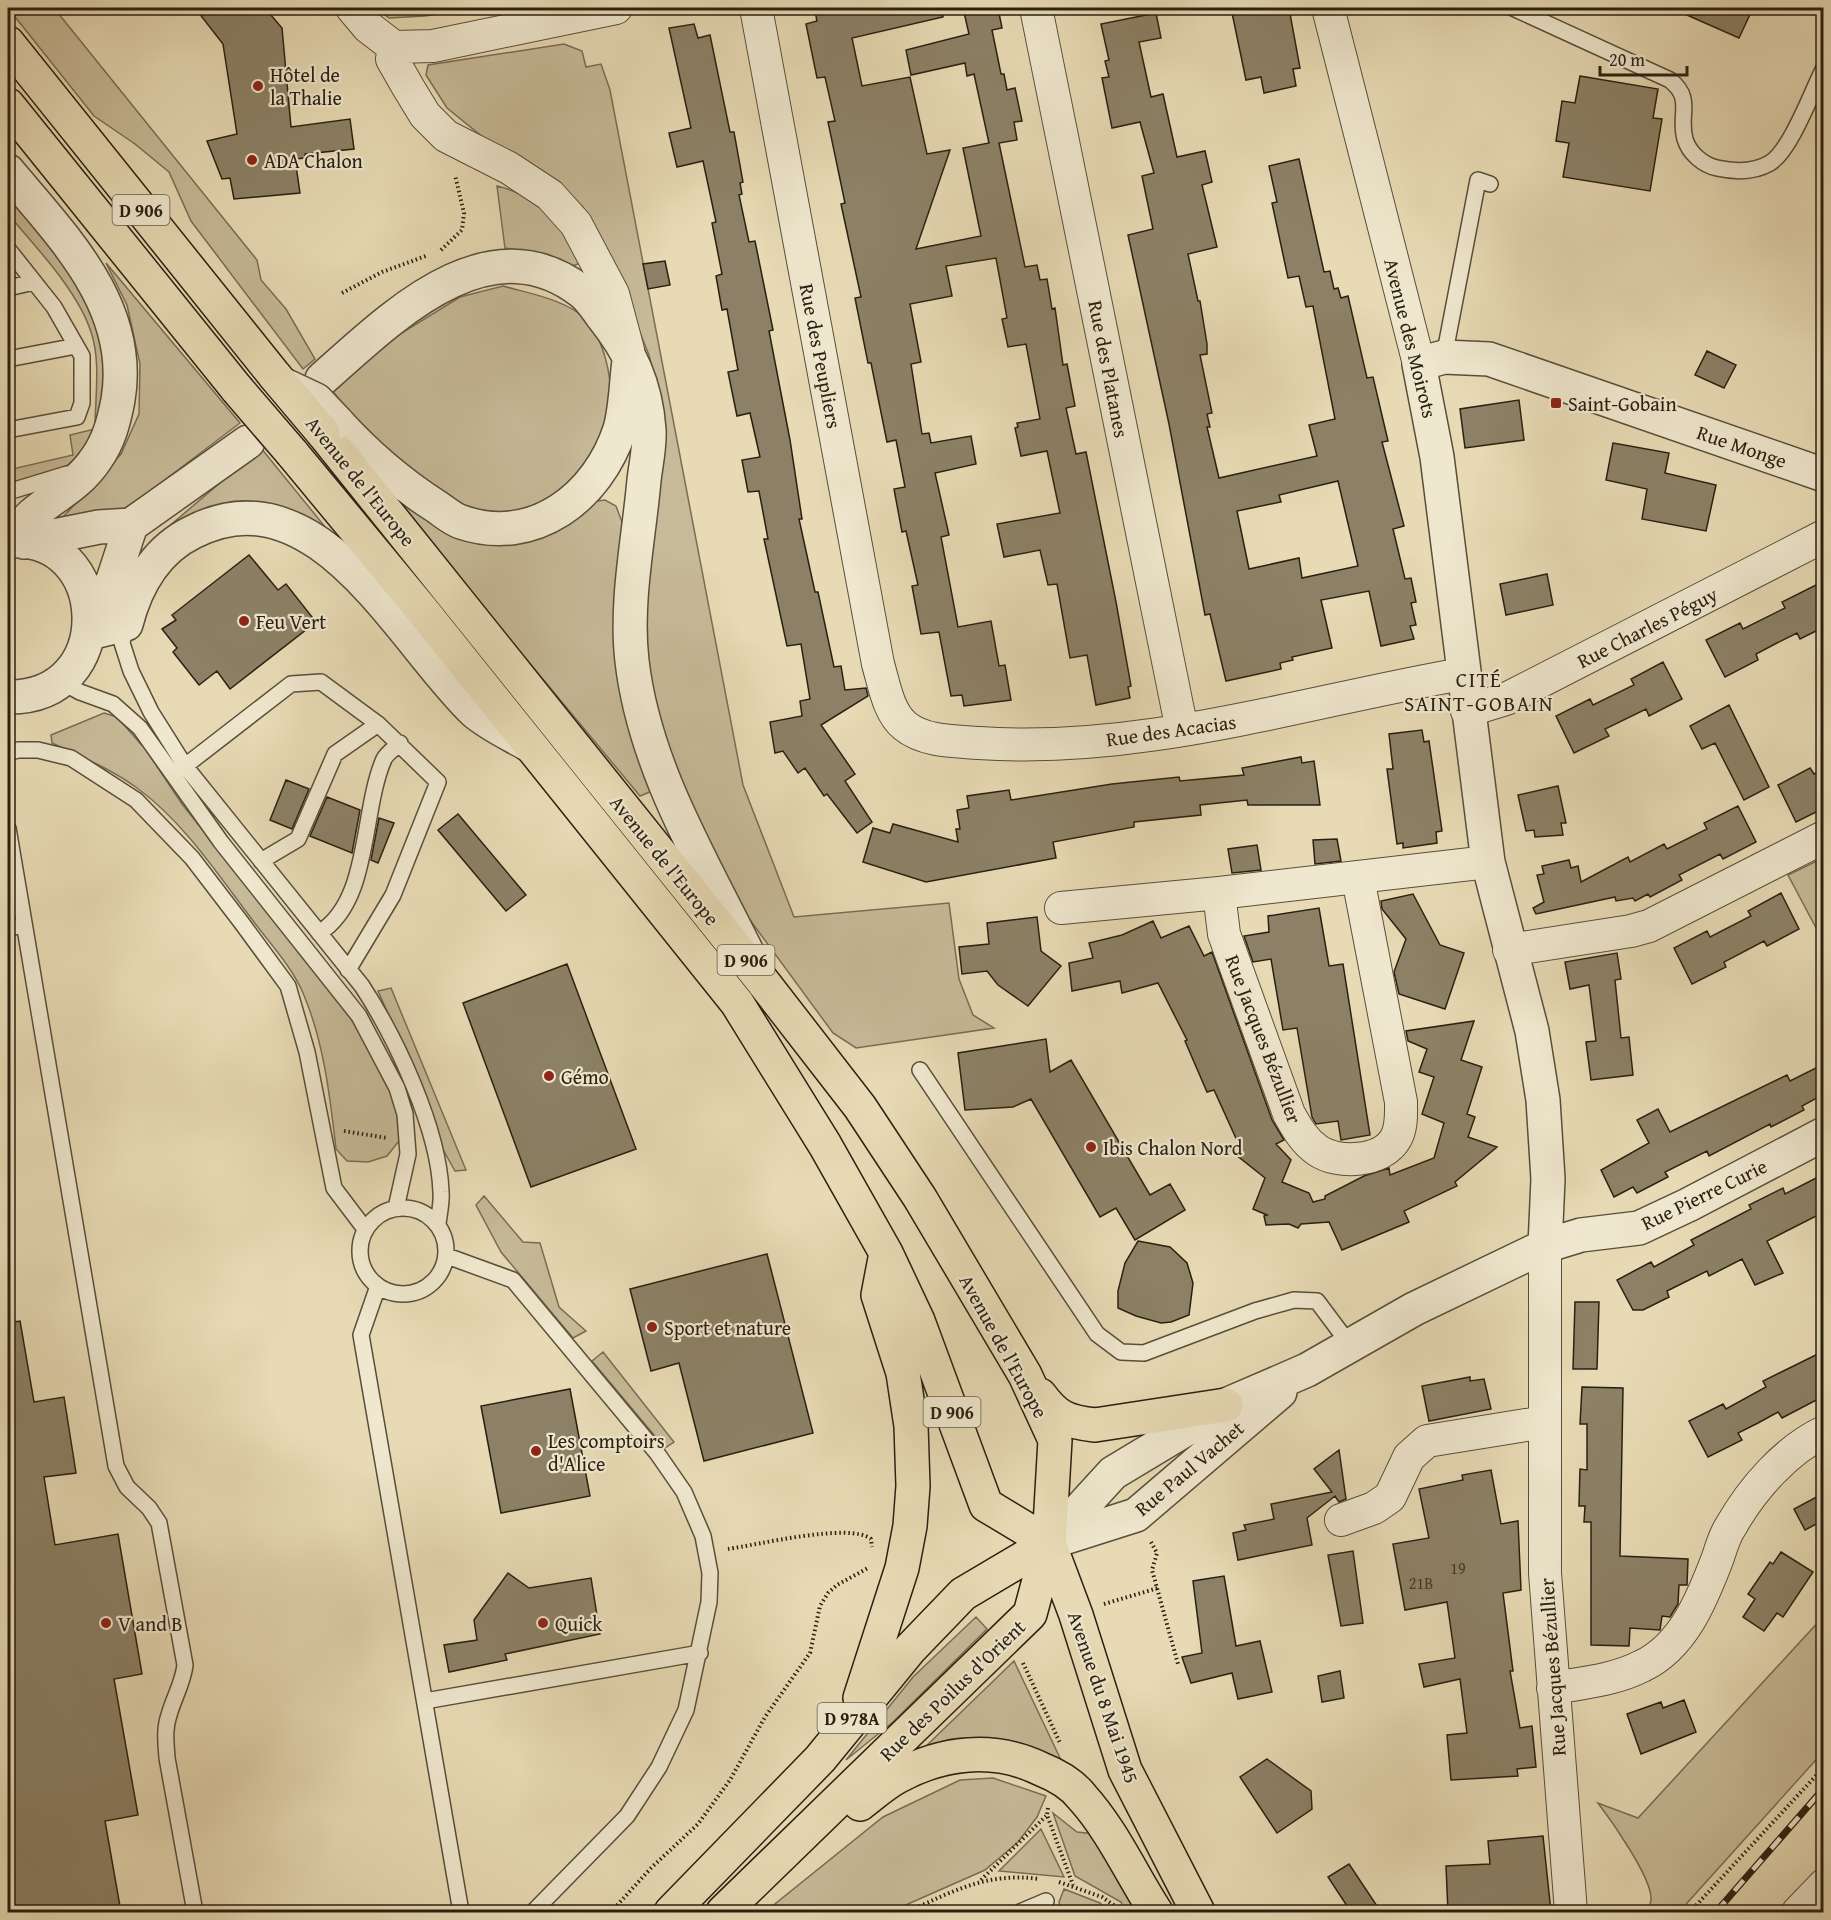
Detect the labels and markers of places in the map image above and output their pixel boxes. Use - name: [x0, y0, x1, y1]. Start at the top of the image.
- place label: Hôtel de la Thalie: [270, 60, 342, 112]
- marker: Hôtel de la Thalie: [251, 79, 265, 93]
- place label: ADA Chalon: [264, 146, 363, 175]
- marker: ADA Chalon: [245, 153, 259, 167]
- place label: Saint-Gobain: [1568, 389, 1677, 418]
- marker: Saint-Gobain: [1549, 396, 1563, 410]
- place label: Feu Vert: [256, 607, 326, 636]
- marker: Feu Vert: [237, 614, 251, 628]
- place label: Gémo: [561, 1062, 609, 1091]
- marker: Gémo: [542, 1069, 556, 1083]
- place label: Ibis Chalon Nord: [1103, 1133, 1243, 1162]
- marker: Ibis Chalon Nord: [1084, 1140, 1098, 1154]
- place label: Sport et nature: [664, 1313, 791, 1342]
- marker: Sport et nature: [645, 1320, 659, 1334]
- place label: Les comptoirs d'Alice: [548, 1426, 665, 1478]
- marker: Les comptoirs d'Alice: [529, 1444, 543, 1458]
- place label: V and B: [118, 1609, 183, 1638]
- place label: Quick: [555, 1609, 603, 1638]
- marker: V and B: [99, 1616, 113, 1630]
- marker: Quick: [536, 1616, 550, 1630]

